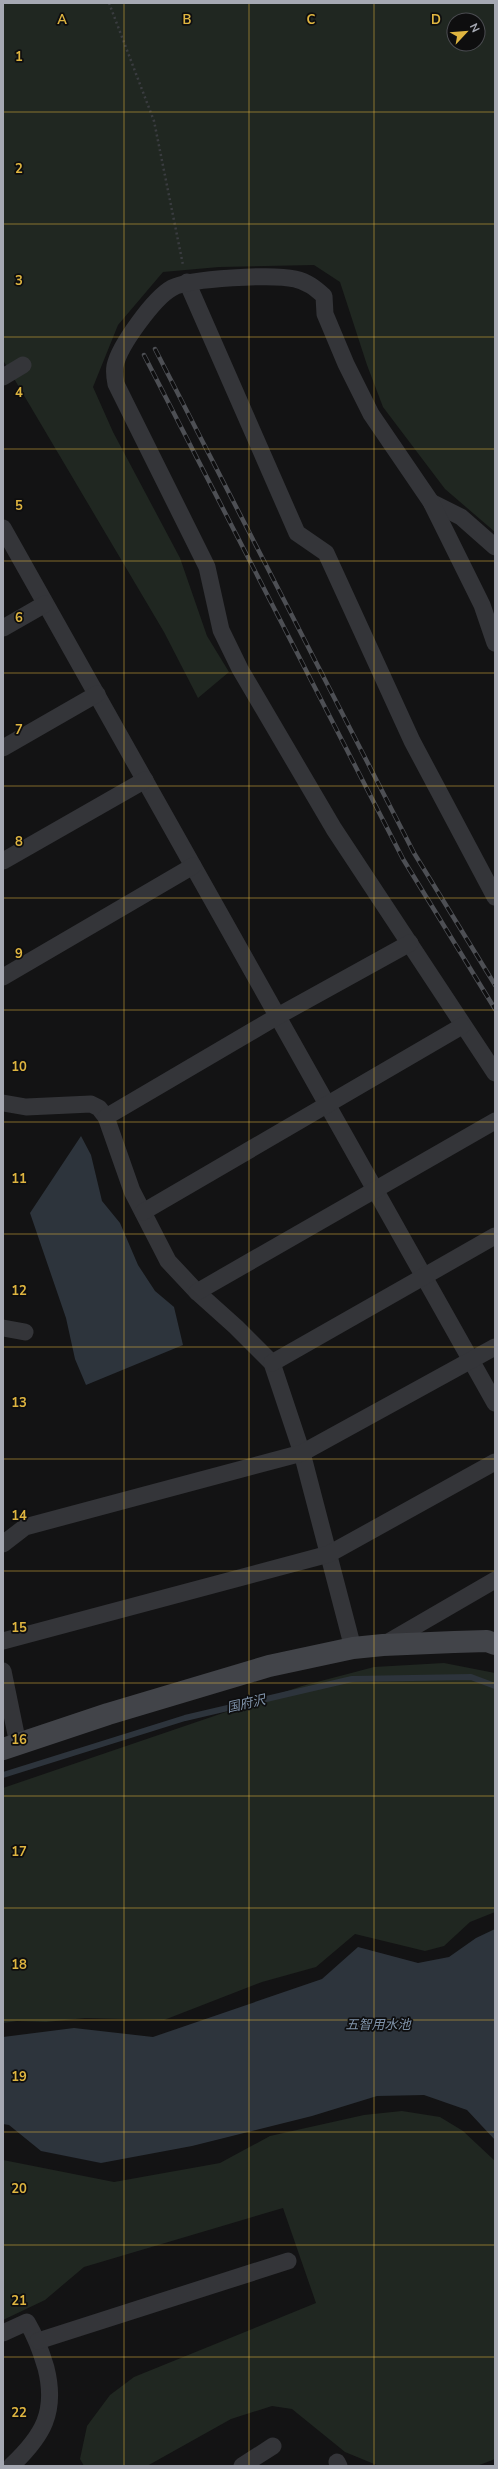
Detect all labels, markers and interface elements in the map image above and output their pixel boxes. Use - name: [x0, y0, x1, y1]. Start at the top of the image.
- text: A: [57, 11, 67, 29]
- text: B: [183, 11, 192, 29]
- text: C: [307, 11, 316, 29]
- text: D: [431, 11, 441, 29]
- north arrow: [446, 12, 486, 52]
- text: N: [466, 21, 483, 35]
- text: 1: [15, 48, 23, 66]
- text: 2: [15, 160, 23, 178]
- text: 3: [15, 272, 23, 290]
- text: 4: [15, 384, 23, 402]
- text: 5: [15, 497, 23, 515]
- text: 6: [15, 609, 23, 627]
- text: 7: [15, 721, 23, 739]
- text: 8: [15, 833, 23, 851]
- text: 9: [15, 945, 23, 963]
- text: 10: [11, 1058, 27, 1076]
- text: 11: [11, 1170, 27, 1188]
- text: 12: [11, 1282, 27, 1300]
- text: 13: [11, 1394, 27, 1412]
- text: 14: [11, 1507, 27, 1525]
- text: 15: [11, 1619, 27, 1637]
- water label: 国府沢: [225, 1690, 269, 1717]
- text: 16: [11, 1731, 27, 1749]
- text: 17: [11, 1843, 27, 1861]
- text: 18: [11, 1956, 27, 1974]
- water label: 五智用水池: [345, 2016, 412, 2034]
- text: 19: [11, 2068, 27, 2086]
- text: 20: [11, 2180, 27, 2198]
- text: 21: [11, 2292, 27, 2310]
- text: 22: [11, 2404, 27, 2422]

